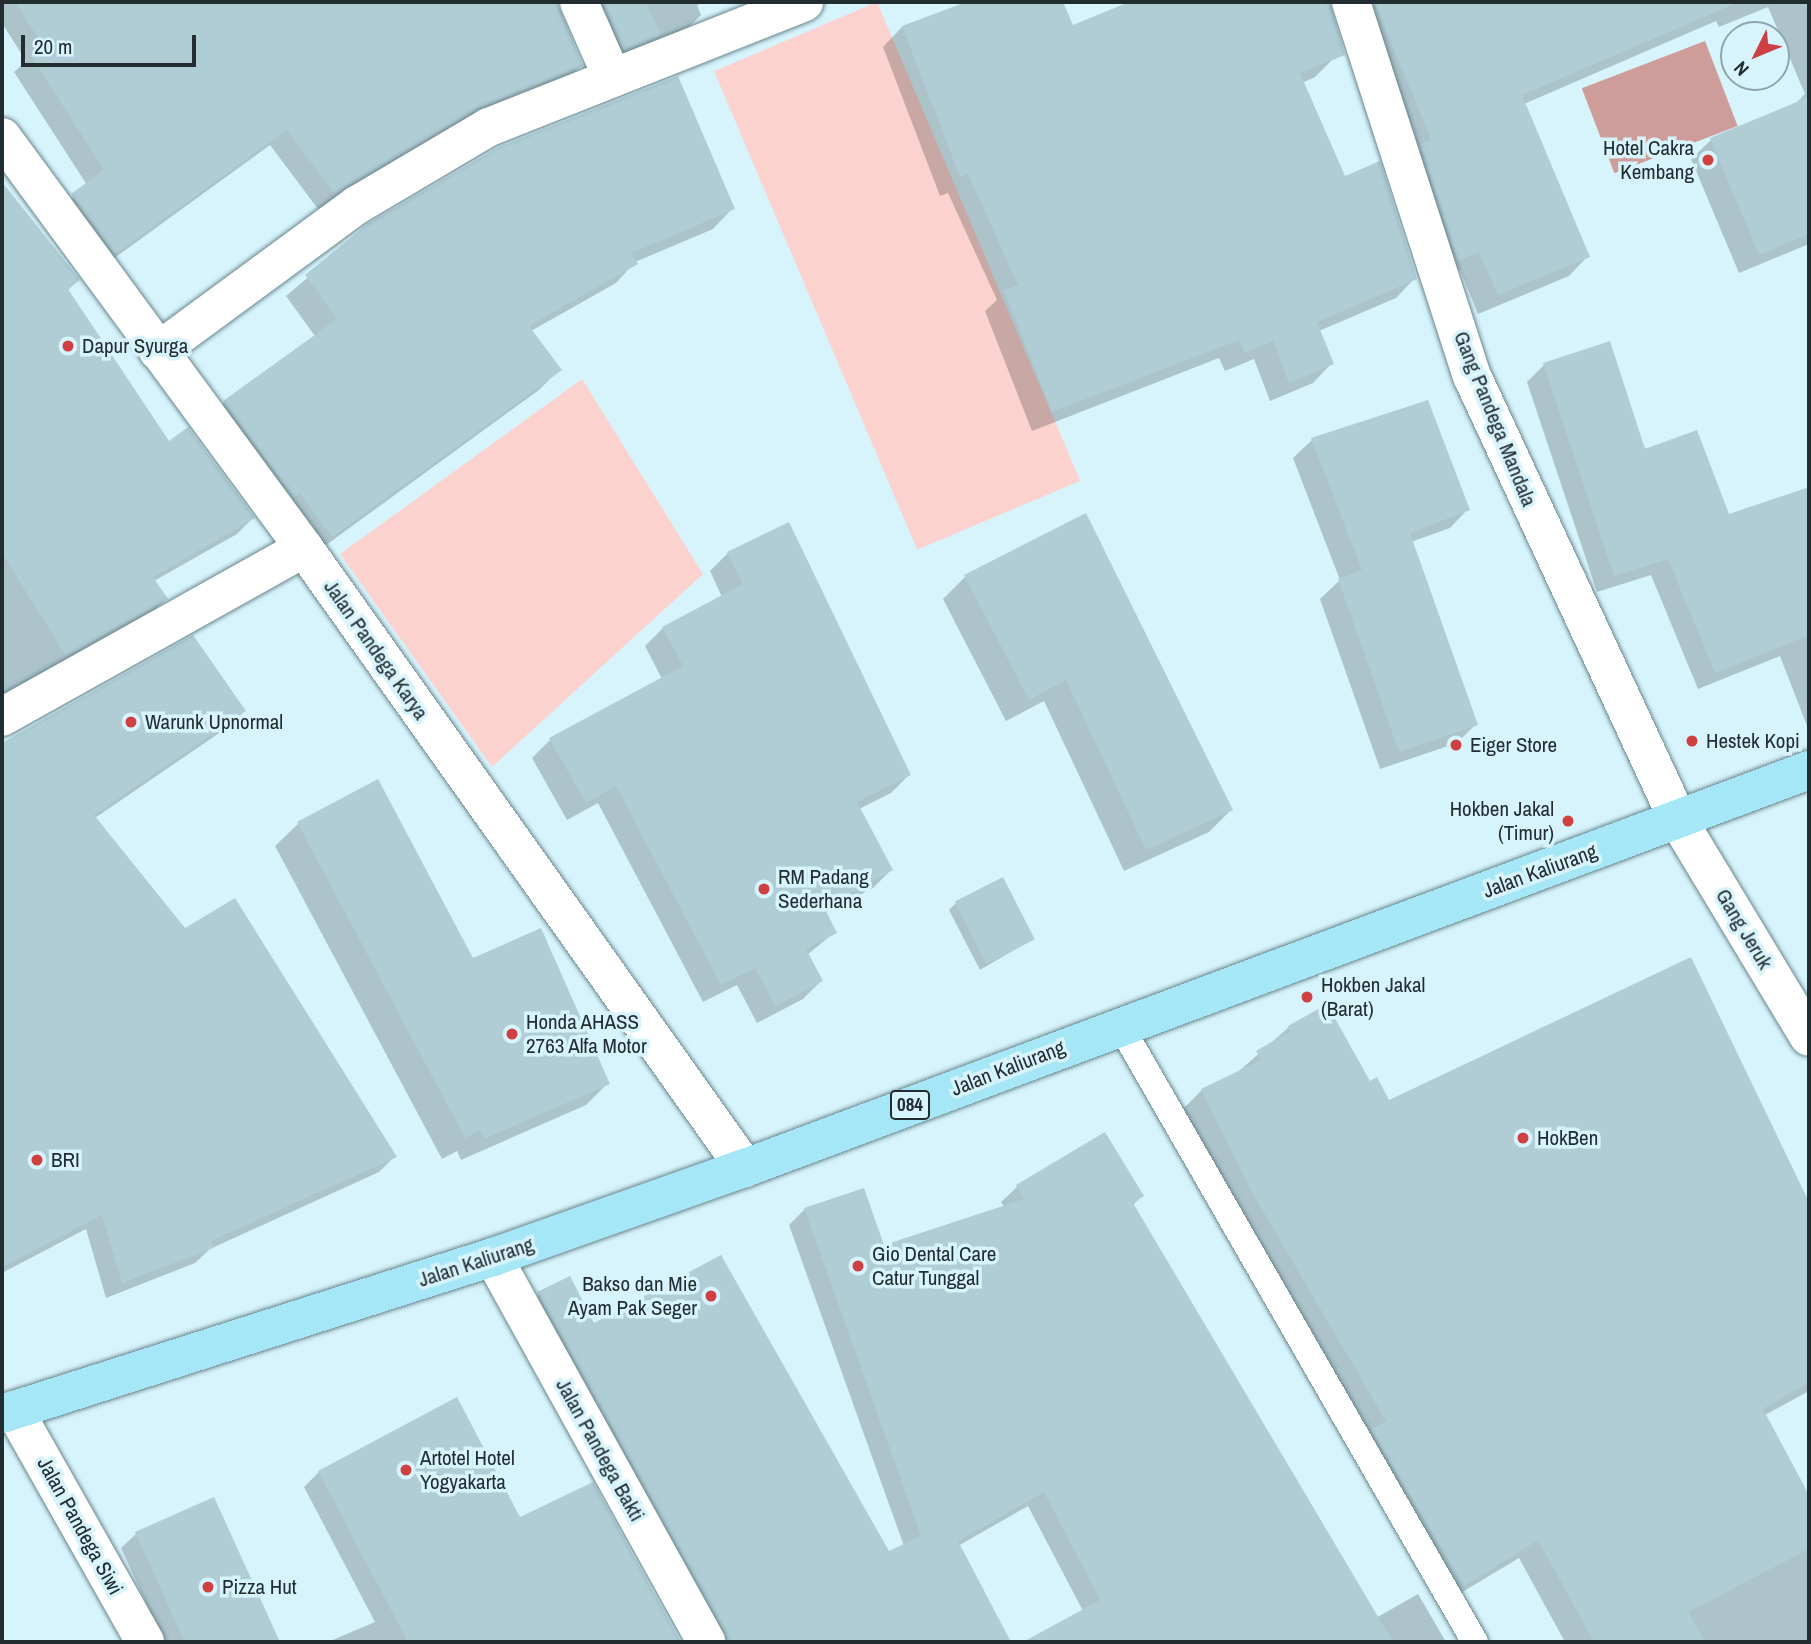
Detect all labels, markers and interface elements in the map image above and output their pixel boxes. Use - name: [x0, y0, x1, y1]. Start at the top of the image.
- scale bar: [24, 21, 200, 65]
- north arrow: [1720, 21, 1790, 91]
- text: 20 m: [34, 32, 72, 61]
- text: N: [1728, 56, 1754, 82]
- place label: Hotel Cakra Kembang: [1603, 135, 1694, 185]
- marker: Hotel Cakra Kembang: [1700, 152, 1716, 168]
- street label: Gang Pandega Mandala: [1448, 328, 1542, 510]
- place label: Dapur Syurga: [82, 333, 188, 359]
- marker: Dapur Syurga: [60, 338, 76, 354]
- street label: Jalan Pandega Karya: [318, 575, 434, 725]
- place label: Warunk Upnormal: [145, 709, 283, 735]
- marker: Warunk Upnormal: [123, 714, 139, 730]
- place label: Hestek Kopi: [1706, 728, 1800, 754]
- place label: Eiger Store: [1470, 732, 1557, 758]
- marker: Hestek Kopi: [1684, 733, 1700, 749]
- marker: Eiger Store: [1448, 737, 1464, 753]
- place label: Hokben Jakal (Timur): [1450, 796, 1554, 846]
- marker: Hokben Jakal (Timur): [1560, 813, 1576, 829]
- street label: Jalan Kaliurang: [1479, 839, 1601, 903]
- place label: RM Padang Sederhana: [778, 864, 869, 914]
- marker: RM Padang Sederhana: [756, 881, 772, 897]
- street label: Gang Jeruk: [1710, 884, 1778, 974]
- place label: Hokben Jakal (Barat): [1321, 972, 1425, 1022]
- marker: Hokben Jakal (Barat): [1299, 989, 1315, 1005]
- place label: Honda AHASS 2763 Alfa Motor: [526, 1009, 648, 1059]
- marker: Honda AHASS 2763 Alfa Motor: [504, 1026, 520, 1042]
- street label: Jalan Kaliurang: [948, 1035, 1068, 1101]
- road number: 084: [889, 1090, 931, 1120]
- place label: HokBen: [1537, 1125, 1598, 1151]
- marker: HokBen: [1515, 1130, 1531, 1146]
- place label: BRI: [51, 1147, 80, 1173]
- marker: BRI: [29, 1152, 45, 1168]
- street label: Jalan Kaliurang: [415, 1232, 537, 1292]
- place label: Gio Dental Care Catur Tunggal: [872, 1241, 996, 1291]
- marker: Gio Dental Care Catur Tunggal: [850, 1258, 866, 1274]
- place label: Bakso dan Mie Ayam Pak Seger: [568, 1271, 697, 1321]
- marker: Bakso dan Mie Ayam Pak Seger: [703, 1288, 719, 1304]
- street label: Jalan Pandega Bakti: [550, 1374, 650, 1526]
- place label: Artotel Hotel Yogyakarta: [420, 1445, 515, 1495]
- street label: Jalan Pandega Siwi: [32, 1453, 128, 1599]
- marker: Artotel Hotel Yogyakarta: [398, 1462, 414, 1478]
- place label: Pizza Hut: [222, 1574, 297, 1600]
- marker: Pizza Hut: [200, 1579, 216, 1595]

